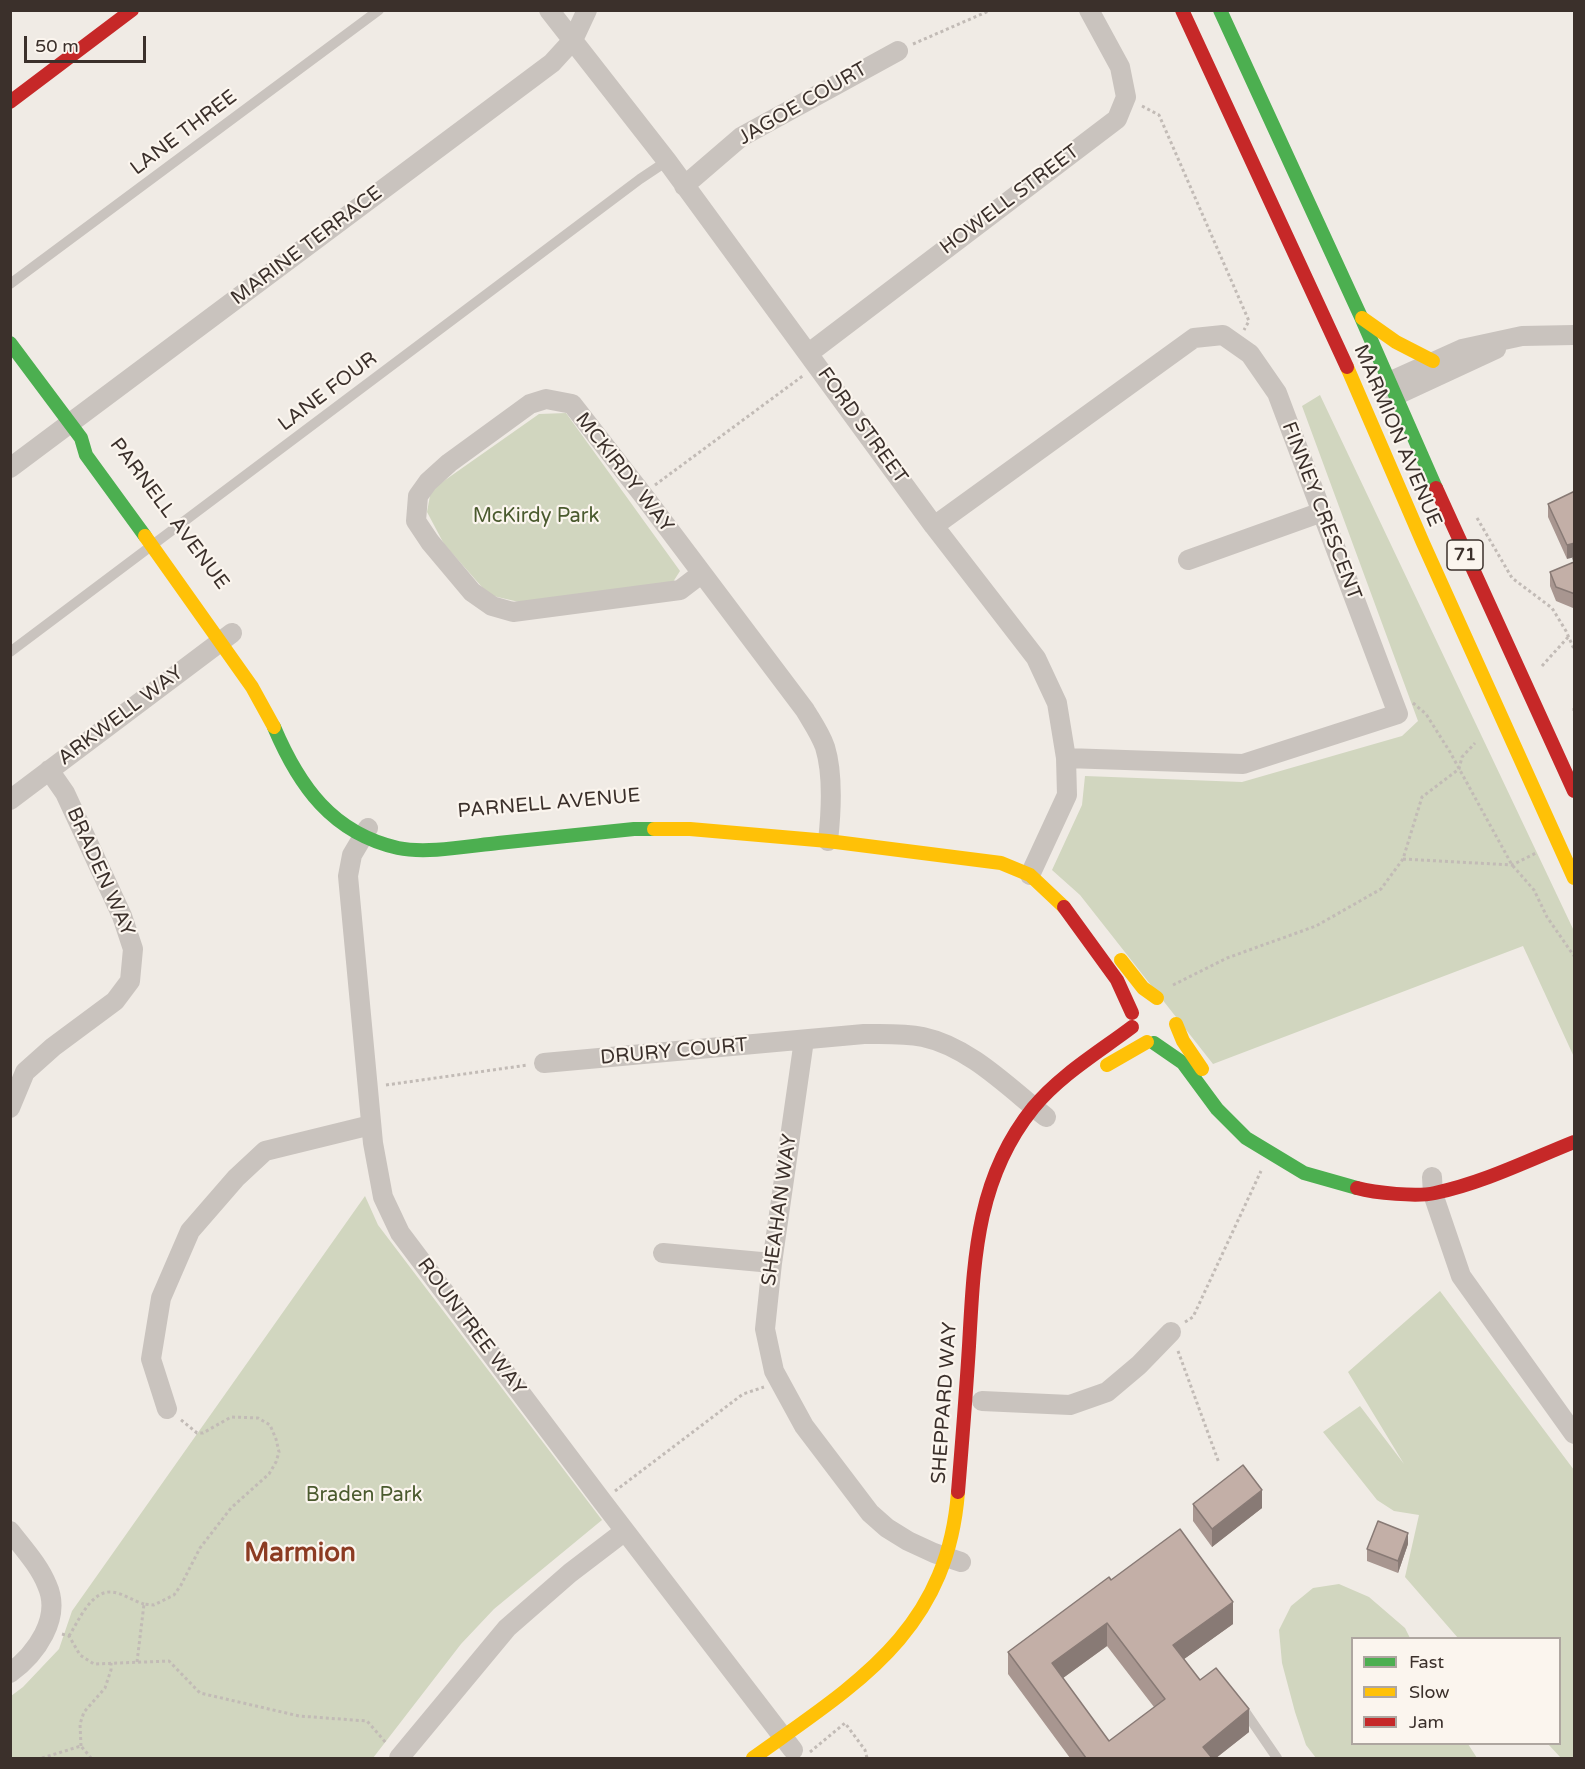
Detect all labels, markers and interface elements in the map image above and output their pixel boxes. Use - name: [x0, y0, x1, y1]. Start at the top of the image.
- scale bar: [27, 24, 148, 62]
- text: 50 m: [35, 35, 79, 57]
- street label: JAGOE COURT: [734, 57, 872, 151]
- street label: LANE THREE: [126, 85, 242, 181]
- street label: HOWELL STREET: [936, 140, 1084, 260]
- street label: MARINE TERRACE: [227, 181, 387, 311]
- street label: MARMION AVENUE: [1348, 341, 1446, 531]
- street label: LANE FOUR: [274, 347, 382, 437]
- street label: FORD STREET: [812, 363, 912, 489]
- street label: MCKIRDY WAY: [570, 408, 678, 538]
- street label: FINNEY CRESCENT: [1276, 419, 1366, 603]
- street label: PARNELL AVENUE: [104, 434, 234, 594]
- park label: McKirdy Park: [473, 505, 599, 529]
- road number: 71: [1447, 540, 1483, 570]
- street label: ARKWELL WAY: [54, 661, 188, 771]
- street label: PARNELL AVENUE: [457, 784, 641, 824]
- street label: BRADEN WAY: [61, 804, 139, 940]
- street label: DRURY COURT: [599, 1034, 749, 1070]
- street label: SHEAHAN WAY: [757, 1133, 803, 1287]
- street label: ROUNTREE WAY: [412, 1254, 530, 1400]
- street label: SHEPPARD WAY: [927, 1321, 963, 1485]
- park label: Braden Park: [306, 1484, 422, 1508]
- district label: Marmion: [244, 1538, 356, 1570]
- legend: [1351, 1637, 1561, 1745]
- text: Fast: [1409, 1651, 1444, 1673]
- text: Slow: [1409, 1681, 1450, 1703]
- text: Jam: [1409, 1711, 1444, 1733]

